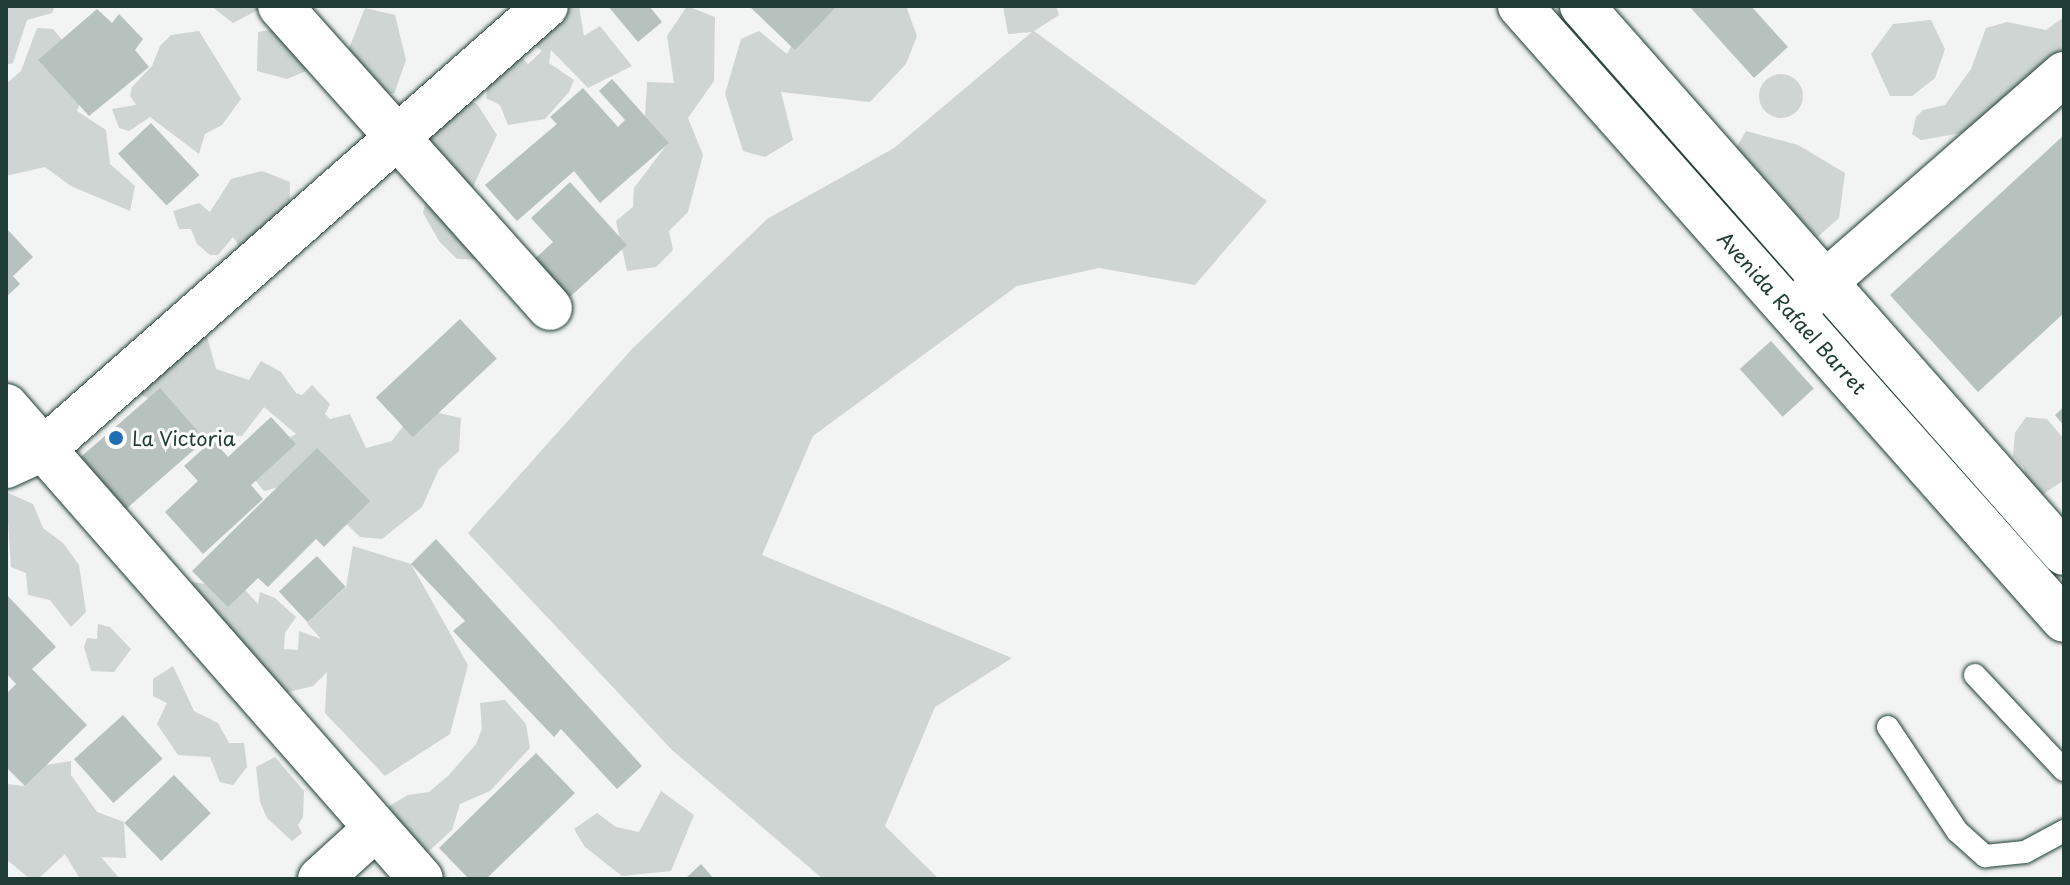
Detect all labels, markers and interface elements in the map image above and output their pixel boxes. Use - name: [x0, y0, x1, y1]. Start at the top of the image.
- street label: Avenida Rafael Barret: [1712, 226, 1872, 400]
- place label: La Victoria: [132, 426, 238, 450]
- marker: La Victoria: [107, 429, 125, 447]

